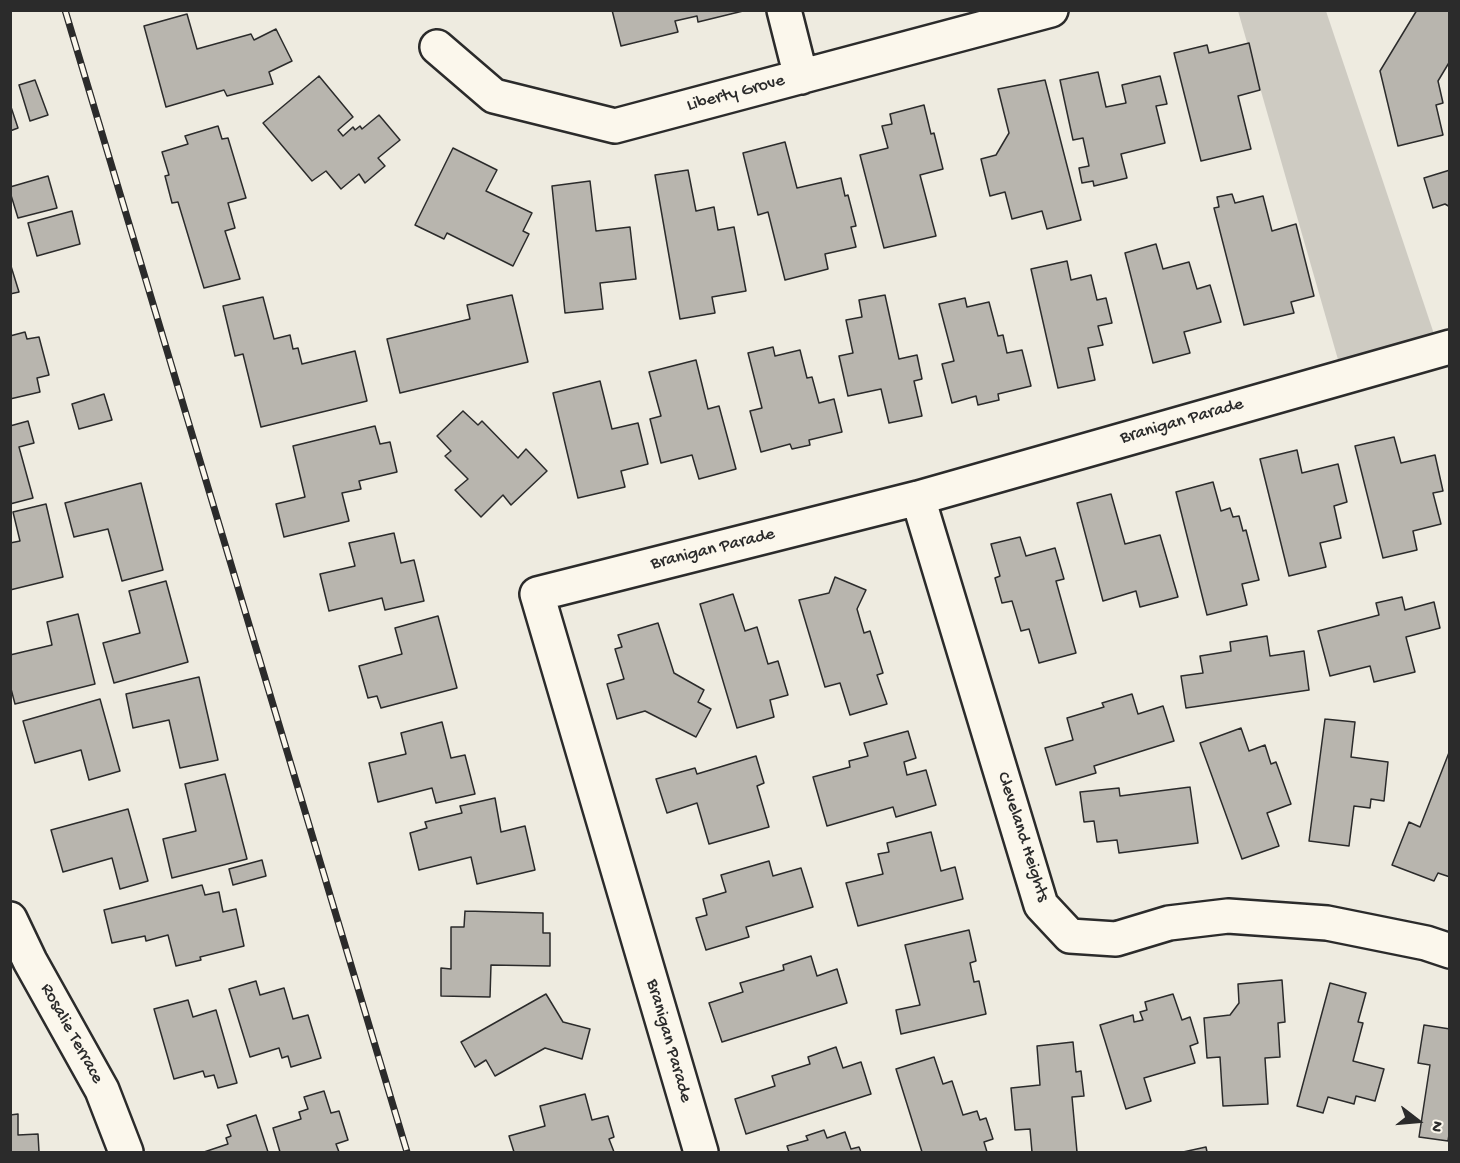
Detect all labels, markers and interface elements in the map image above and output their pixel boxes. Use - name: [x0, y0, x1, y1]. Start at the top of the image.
- street label: Liberty Grove: [685, 71, 787, 117]
- street label: Branigan Parade: [1118, 394, 1246, 450]
- street label: Branigan Parade: [649, 524, 777, 576]
- street label: Cleveland Heights: [991, 770, 1053, 904]
- street label: Branigan Parade: [640, 977, 696, 1105]
- street label: Rosalie Terrace: [35, 980, 107, 1088]
- north arrow: [1388, 1091, 1448, 1151]
- text: N: [1425, 1118, 1446, 1134]

